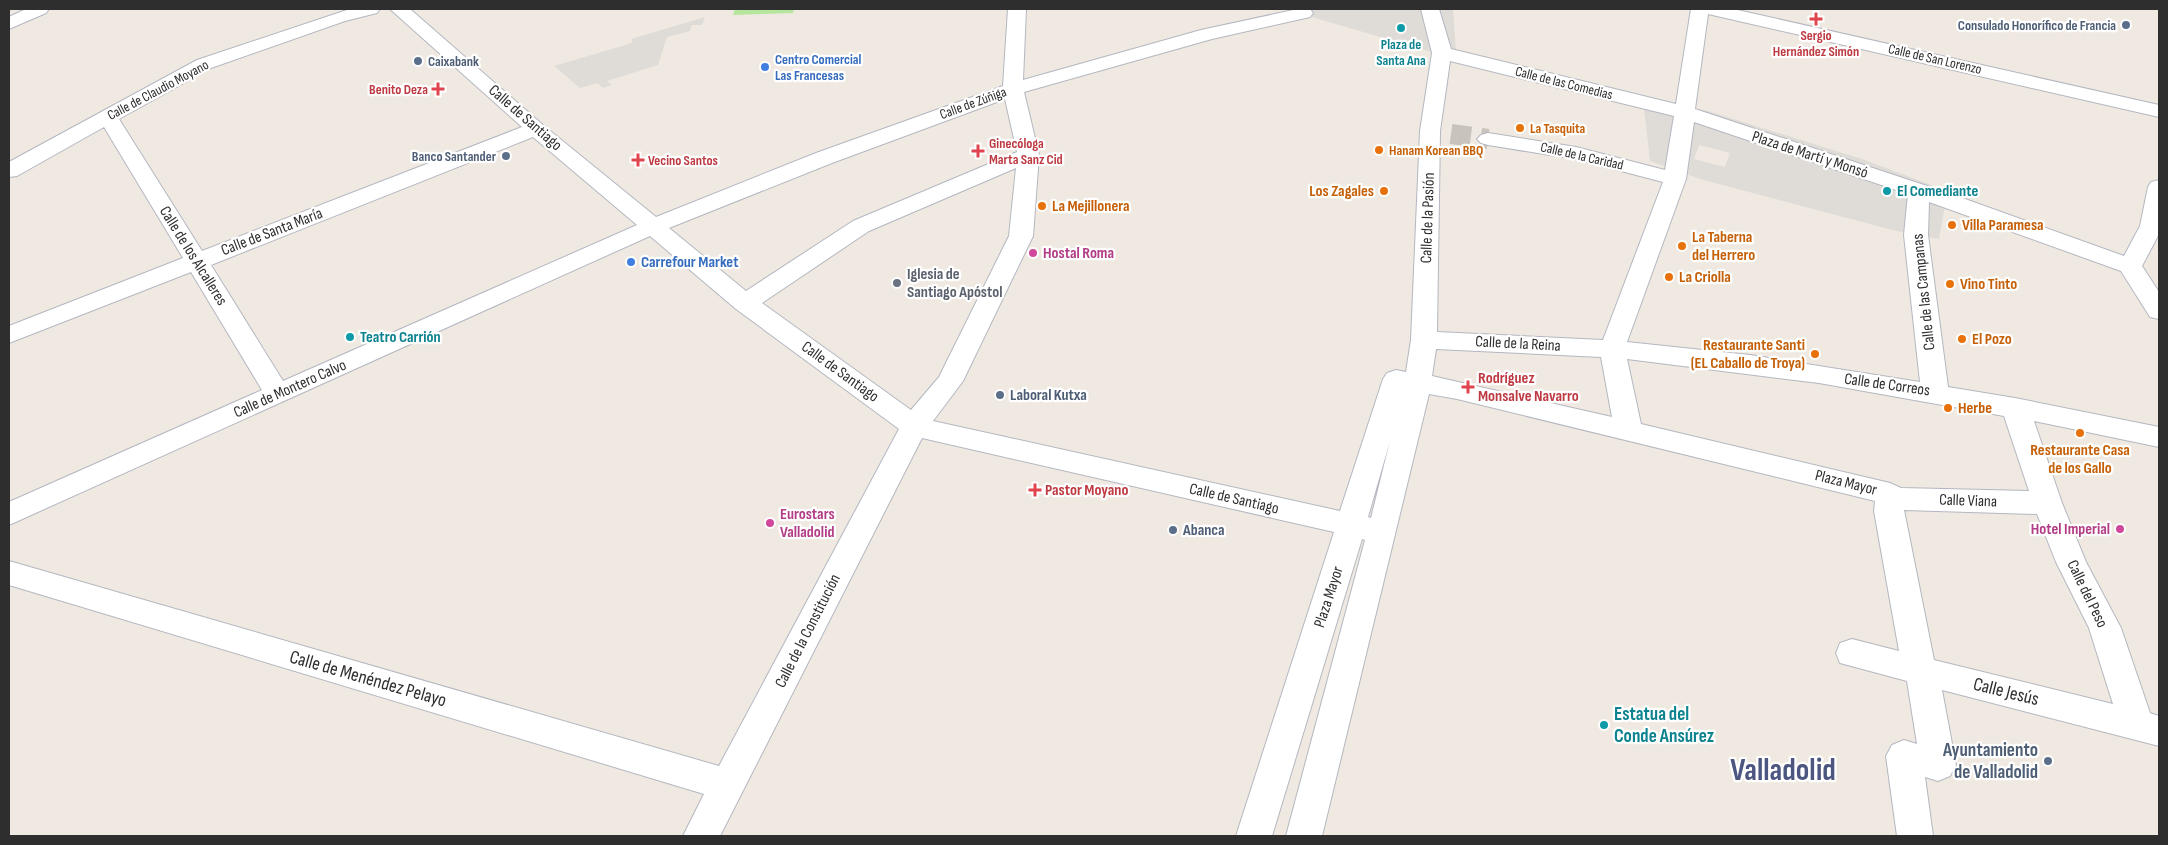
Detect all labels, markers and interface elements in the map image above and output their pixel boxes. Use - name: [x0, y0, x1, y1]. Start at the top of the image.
- marker: Sergio Hernández Simón: [1810, 13, 1822, 25]
- place label: Consulado Honorífico de Francia: [1958, 17, 2116, 34]
- marker: Consulado Honorífico de Francia: [2120, 19, 2132, 31]
- marker: Plaza de Santa Ana: [1395, 22, 1407, 34]
- place label: Sergio Hernández Simón: [1773, 27, 1859, 60]
- place label: Plaza de Santa Ana: [1376, 36, 1426, 69]
- street label: Calle de San Lorenzo: [1887, 40, 1983, 78]
- place label: Centro Comercial Las Francesas: [775, 51, 862, 84]
- place label: Caixabank: [428, 53, 479, 70]
- marker: Caixabank: [412, 55, 424, 67]
- street label: Calle de Claudio Moyano: [104, 56, 212, 124]
- marker: Centro Comercial Las Francesas: [759, 61, 771, 73]
- street label: Calle de las Comedias: [1513, 63, 1615, 103]
- place label: Benito Deza: [369, 81, 428, 98]
- street label: Calle de Santiago: [484, 81, 566, 155]
- marker: Benito Deza: [432, 83, 444, 95]
- street label: Calle de Zúñiga: [937, 83, 1009, 123]
- place label: La Tasquita: [1530, 120, 1586, 137]
- marker: La Tasquita: [1514, 122, 1526, 134]
- street label: Plaza de Martí y Monsó: [1750, 127, 1870, 183]
- place label: Ginecóloga Marta Sanz Cid: [989, 135, 1063, 168]
- street label: Calle de la Caridad: [1539, 138, 1625, 174]
- place label: Hanam Korean BBQ: [1389, 142, 1483, 159]
- marker: Ginecóloga Marta Sanz Cid: [971, 144, 985, 158]
- marker: Hanam Korean BBQ: [1373, 144, 1385, 156]
- place label: Banco Santander: [412, 148, 497, 165]
- marker: Banco Santander: [500, 150, 512, 162]
- place label: Vecino Santos: [648, 152, 718, 169]
- marker: Vecino Santos: [632, 154, 644, 166]
- street label: Calle de la Pasión: [1417, 172, 1439, 264]
- place label: Los Zagales: [1309, 182, 1374, 201]
- place label: El Comediante: [1897, 182, 1978, 201]
- marker: Los Zagales: [1378, 185, 1390, 197]
- marker: El Comediante: [1881, 185, 1893, 197]
- place label: La Mejillonera: [1052, 197, 1130, 216]
- marker: La Mejillonera: [1036, 200, 1048, 212]
- street label: Calle de los Alcalleres: [155, 203, 231, 309]
- street label: Calle de Santa María: [219, 204, 325, 260]
- place label: Villa Paramesa: [1962, 216, 2044, 235]
- marker: Villa Paramesa: [1946, 219, 1958, 231]
- place label: La Taberna del Herrero: [1692, 228, 1755, 265]
- street label: Calle de las Campanas: [1908, 233, 1940, 351]
- marker: La Taberna del Herrero: [1676, 240, 1688, 252]
- place label: Hostal Roma: [1043, 244, 1114, 263]
- marker: Hostal Roma: [1027, 247, 1039, 259]
- place label: Carrefour Market: [641, 253, 738, 272]
- marker: Carrefour Market: [625, 256, 637, 268]
- place label: Iglesia de Santiago Apóstol: [907, 265, 1002, 302]
- place label: La Criolla: [1679, 268, 1731, 287]
- marker: La Criolla: [1663, 271, 1675, 283]
- place label: Vino Tinto: [1960, 275, 2017, 294]
- marker: Iglesia de Santiago Apóstol: [891, 277, 903, 289]
- marker: Vino Tinto: [1944, 278, 1956, 290]
- place label: Teatro Carrión: [360, 328, 441, 347]
- place label: El Pozo: [1972, 330, 2012, 349]
- marker: Teatro Carrión: [344, 331, 356, 343]
- street label: Calle de la Reina: [1475, 332, 1561, 356]
- marker: El Pozo: [1956, 333, 1968, 345]
- place label: Restaurante Santi (EL Caballo de Troya): [1691, 336, 1805, 373]
- street label: Calle de Santiago: [798, 338, 882, 406]
- marker: Restaurante Santi (EL Caballo de Troya): [1809, 348, 1821, 360]
- street label: Calle de Montero Calvo: [231, 356, 349, 422]
- place label: Rodríguez Monsalve Navarro: [1478, 369, 1579, 406]
- street label: Calle de Correos: [1843, 370, 1931, 400]
- marker: Rodríguez Monsalve Navarro: [1462, 381, 1474, 393]
- place label: Laboral Kutxa: [1010, 386, 1087, 405]
- marker: Laboral Kutxa: [994, 389, 1006, 401]
- place label: Herbe: [1958, 399, 1992, 418]
- marker: Herbe: [1942, 402, 1954, 414]
- marker: Restaurante Casa de los Gallo: [2074, 427, 2086, 439]
- place label: Restaurante Casa de los Gallo: [2030, 441, 2130, 478]
- street label: Plaza Mayor: [1813, 466, 1879, 500]
- street label: Calle de Santiago: [1187, 479, 1281, 519]
- place label: Pastor Moyano: [1045, 481, 1128, 500]
- marker: Pastor Moyano: [1029, 484, 1041, 496]
- street label: Calle Viana: [1939, 490, 1997, 512]
- place label: Eurostars Valladolid: [780, 505, 835, 542]
- marker: Eurostars Valladolid: [764, 517, 776, 529]
- place label: Hotel Imperial: [2031, 520, 2110, 539]
- place label: Abanca: [1182, 521, 1225, 540]
- marker: Hotel Imperial: [2114, 523, 2126, 535]
- marker: Abanca: [1167, 524, 1179, 536]
- street label: Calle del Peso: [2063, 557, 2111, 631]
- street label: Plaza Mayor: [1310, 564, 1348, 630]
- street label: Calle de la Constitución: [771, 571, 845, 691]
- street label: Calle de Menéndez Pelayo: [287, 646, 449, 712]
- street label: Calle Jesús: [1971, 673, 2041, 711]
- place label: Estatua del Conde Ansúrez: [1614, 703, 1714, 748]
- marker: Estatua del Conde Ansúrez: [1598, 719, 1610, 731]
- place label: Ayuntamiento de Valladolid: [1942, 739, 2038, 784]
- district label: Valladolid: [1730, 752, 1836, 789]
- marker: Ayuntamiento de Valladolid: [2042, 755, 2054, 767]

